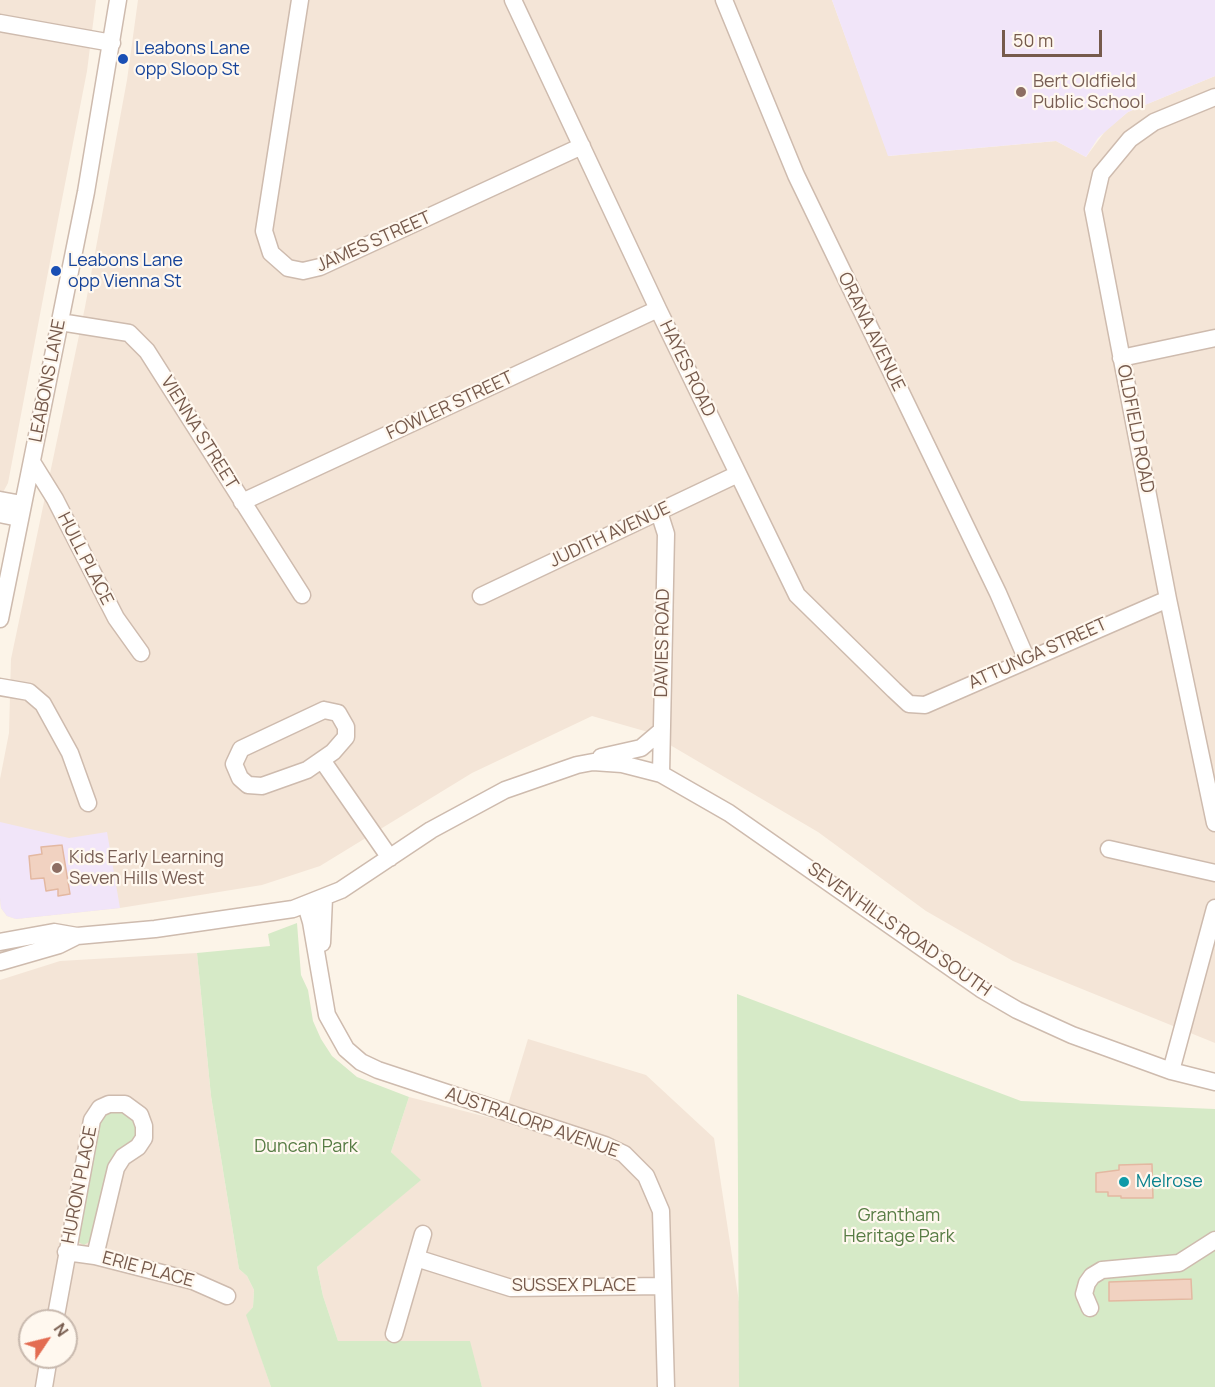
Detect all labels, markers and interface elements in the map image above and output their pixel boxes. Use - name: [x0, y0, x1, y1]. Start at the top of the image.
- scale bar: [1005, 18, 1106, 56]
- text: 50 m: [1013, 28, 1053, 52]
- place label: Leabons Lane opp Sloop St: [135, 38, 250, 80]
- marker: Leabons Lane opp Sloop St: [116, 52, 130, 66]
- place label: Bert Oldfield Public School: [1033, 71, 1144, 113]
- marker: Bert Oldfield Public School: [1014, 85, 1028, 99]
- street label: JAMES STREET: [313, 207, 435, 277]
- place label: Leabons Lane opp Vienna St: [68, 250, 183, 292]
- marker: Leabons Lane opp Vienna St: [49, 264, 63, 278]
- street label: ORANA AVENUE: [833, 269, 909, 395]
- street label: HAYES ROAD: [654, 317, 720, 421]
- street label: LEABONS LANE: [25, 318, 71, 444]
- street label: OLDFIELD ROAD: [1112, 363, 1158, 495]
- street label: FOWLER STREET: [383, 367, 517, 445]
- street label: VIENNA STREET: [156, 372, 242, 494]
- street label: JUDITH AVENUE: [546, 498, 674, 572]
- street label: HULL PLACE: [52, 509, 118, 609]
- street label: DAVIES ROAD: [651, 588, 675, 698]
- street label: ATTUNGA STREET: [965, 614, 1111, 694]
- place label: Kids Early Learning Seven Hills West: [69, 847, 224, 890]
- street label: SEVEN HILLS ROAD SOUTH: [803, 858, 995, 1002]
- marker: Kids Early Learning Seven Hills West: [50, 861, 64, 875]
- street label: AUSTRALORP AVENUE: [442, 1083, 622, 1163]
- street label: HURON PLACE: [58, 1124, 102, 1246]
- park label: Duncan Park: [254, 1136, 358, 1158]
- place label: Melrose: [1136, 1171, 1203, 1193]
- marker: Melrose: [1117, 1175, 1131, 1189]
- park label: Grantham Heritage Park: [843, 1205, 955, 1248]
- street label: ERIE PLACE: [100, 1247, 196, 1293]
- street label: SUSSEX PLACE: [512, 1275, 636, 1297]
- north arrow: [18, 1309, 78, 1369]
- text: N: [49, 1319, 73, 1341]

